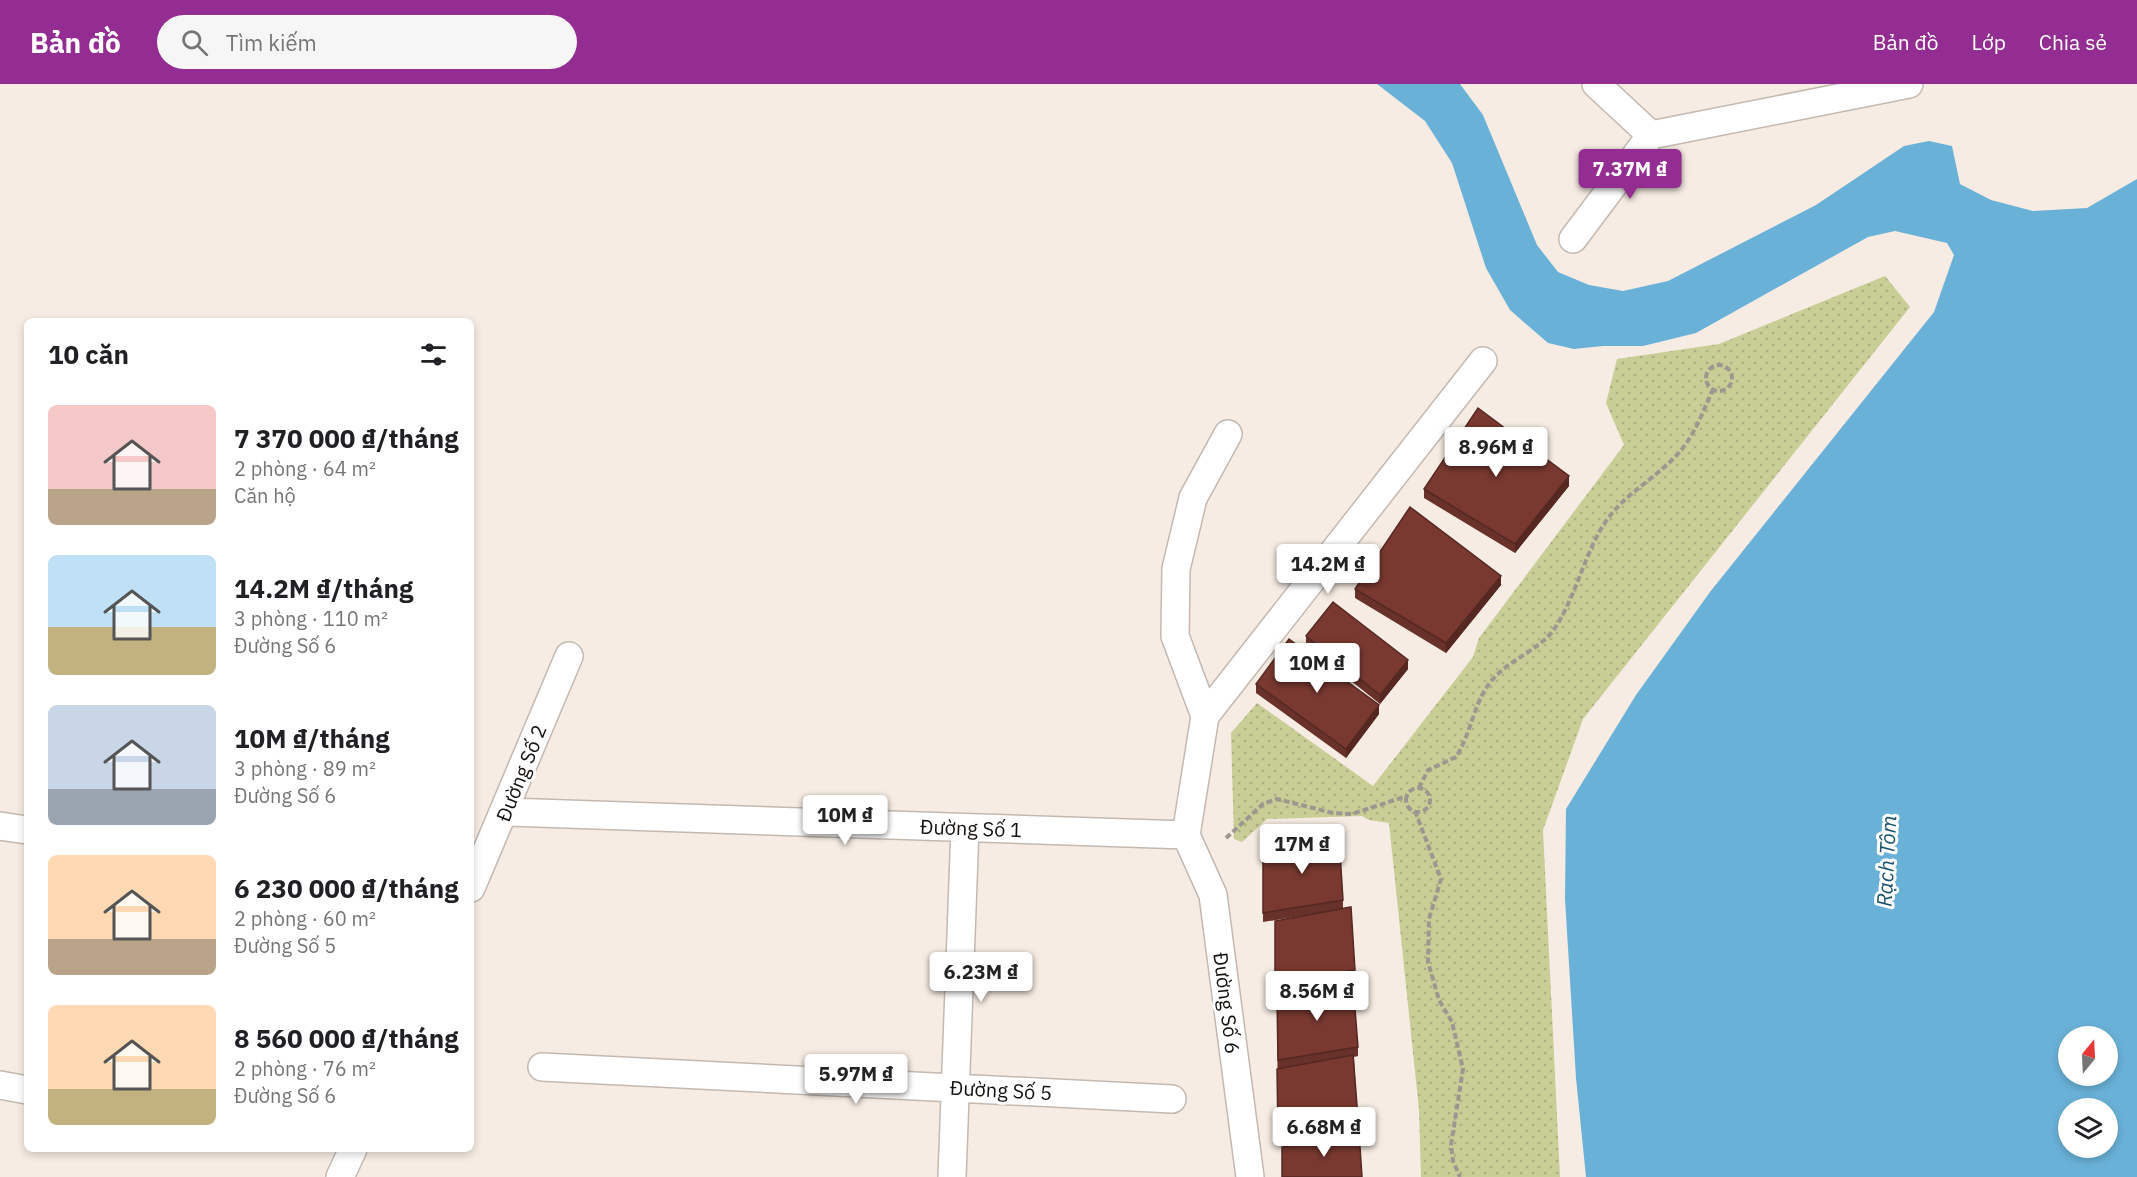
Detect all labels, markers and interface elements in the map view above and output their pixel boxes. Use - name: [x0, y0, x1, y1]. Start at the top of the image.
- search box: [157, 15, 577, 69]
- text: Bản đồ: [30, 24, 121, 61]
- icon: search: [178, 26, 211, 59]
- text: Tìm kiếm: [226, 28, 317, 57]
- text: Bản đồ: [1873, 28, 1939, 56]
- text: Lớp: [1972, 28, 2006, 56]
- text: Chia sẻ: [2039, 28, 2107, 56]
- pin: 7.37M ₫: [1575, 149, 1685, 200]
- text: 7.37M ₫: [1593, 155, 1667, 182]
- text: 10 căn: [48, 337, 129, 371]
- icon: filters: [417, 338, 450, 371]
- text: 7 370 000 ₫/tháng: [234, 421, 459, 455]
- pin: 8.96M ₫: [1441, 427, 1551, 478]
- icon: home: [96, 429, 168, 501]
- text: 8.96M ₫: [1459, 433, 1533, 460]
- text: 2 phòng · 64 m²: [234, 455, 376, 482]
- text: Căn hộ: [234, 482, 296, 509]
- pin: 14.2M ₫: [1273, 544, 1383, 595]
- text: 14.2M ₫: [1291, 550, 1365, 577]
- text: 14.2M ₫/tháng: [234, 571, 413, 605]
- icon: home: [96, 579, 168, 651]
- text: 3 phòng · 110 m²: [234, 605, 388, 632]
- text: Đường Số 6: [234, 632, 336, 659]
- pin: 10M ₫: [1275, 643, 1359, 694]
- text: 10M ₫: [1289, 649, 1345, 676]
- text: 10M ₫/tháng: [234, 721, 390, 755]
- street label: Đường Số 2: [489, 721, 553, 825]
- icon: home: [96, 729, 168, 801]
- text: 3 phòng · 89 m²: [234, 755, 376, 782]
- text: Đường Số 6: [234, 782, 336, 809]
- pin: 10M ₫: [803, 795, 887, 846]
- text: 10M ₫: [817, 801, 873, 828]
- street label: Đường Số 1: [919, 813, 1023, 843]
- water label: Rạch Tôm: [1870, 815, 1902, 907]
- pin: 17M ₫: [1260, 824, 1344, 875]
- text: 17M ₫: [1274, 830, 1330, 857]
- text: 6 230 000 ₫/tháng: [234, 871, 459, 905]
- icon: home: [96, 879, 168, 951]
- text: 2 phòng · 60 m²: [234, 905, 376, 932]
- text: Đường Số 5: [234, 932, 336, 959]
- street label: Đường Số 6: [1207, 951, 1247, 1055]
- pin: 6.23M ₫: [926, 952, 1036, 1003]
- text: 6.23M ₫: [944, 958, 1018, 985]
- pin: 8.56M ₫: [1262, 971, 1372, 1022]
- text: 8.56M ₫: [1280, 977, 1354, 1004]
- text: 8 560 000 ₫/tháng: [234, 1021, 459, 1055]
- north arrow: [2058, 1026, 2118, 1086]
- map controls: [2058, 1026, 2118, 1158]
- icon: home: [96, 1029, 168, 1101]
- pin: 5.97M ₫: [801, 1054, 911, 1105]
- text: 2 phòng · 76 m²: [234, 1055, 376, 1082]
- text: 5.97M ₫: [819, 1060, 893, 1087]
- street label: Đường Số 5: [949, 1074, 1053, 1106]
- text: Đường Số 6: [234, 1082, 336, 1109]
- button: layers: [2058, 1098, 2118, 1158]
- pin: 6.68M ₫: [1269, 1107, 1379, 1158]
- text: 6.68M ₫: [1287, 1113, 1361, 1140]

